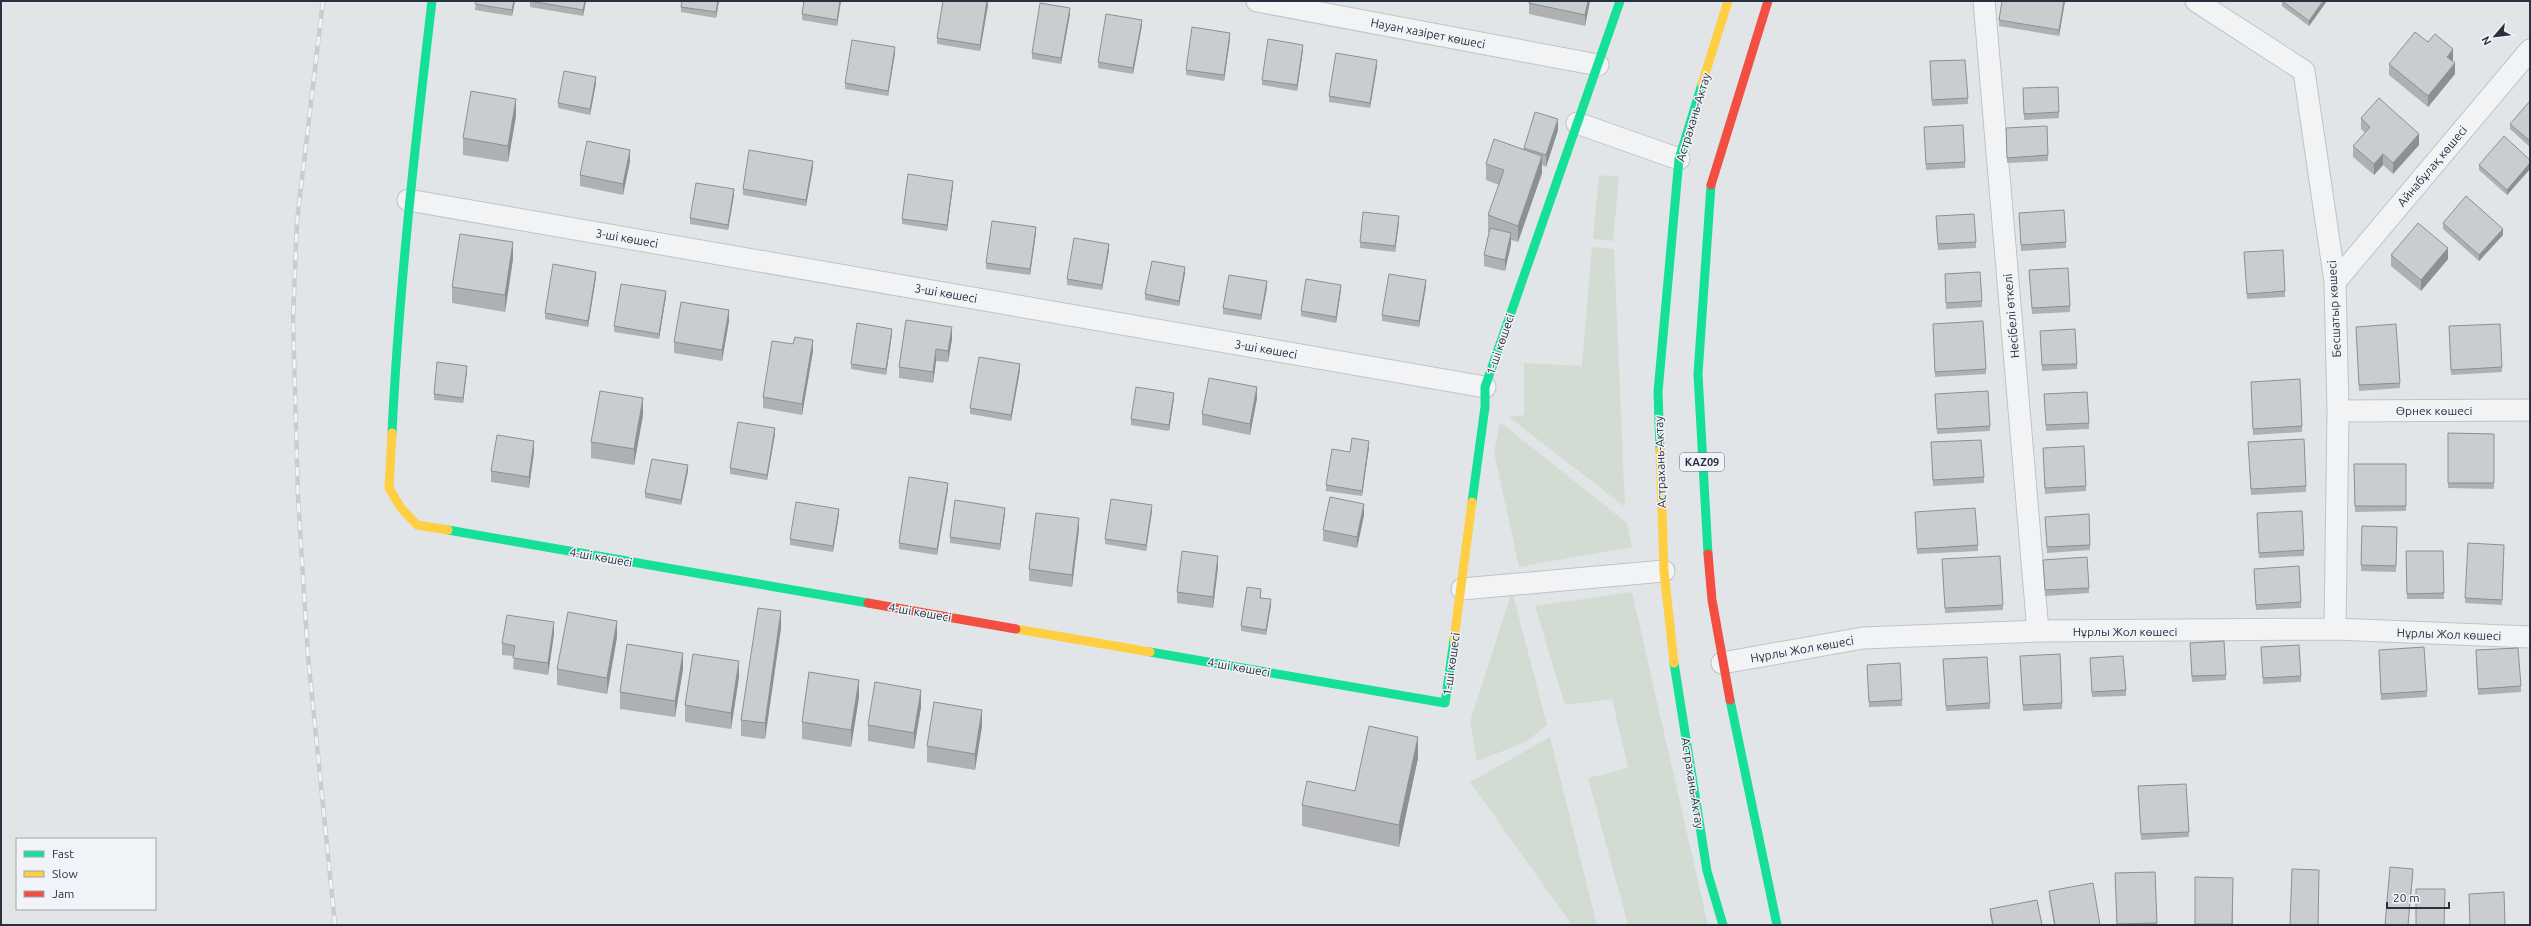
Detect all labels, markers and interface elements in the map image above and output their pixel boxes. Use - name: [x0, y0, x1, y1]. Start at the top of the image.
- street label: Науан хазірет көшесі: [1369, 15, 1487, 51]
- north arrow: [2475, 16, 2515, 56]
- text: N: [2479, 34, 2493, 47]
- street label: Астрахань-Актау: [1673, 71, 1713, 163]
- street label: Айнабұлақ көшесі: [2395, 123, 2469, 209]
- street label: 3-шi көшесі: [595, 226, 659, 250]
- street label: Бесшатыр көшесі: [2325, 260, 2343, 358]
- street label: Несібелі өткелі: [2001, 273, 2021, 359]
- street label: 3-шi көшесі: [914, 281, 978, 305]
- street label: 1-шi көшесі: [1484, 312, 1517, 376]
- street label: 3-шi көшесі: [1234, 337, 1298, 361]
- street label: Өрнек көшесі: [2396, 404, 2472, 417]
- street label: Астрахань-Актау: [1652, 415, 1668, 508]
- road number: KAZ09: [1680, 453, 1724, 471]
- street label: 4-шi көшесі: [569, 545, 633, 569]
- street label: 4-шi көшесі: [888, 600, 952, 624]
- street label: Нұрлы Жол көшесі: [2073, 625, 2177, 638]
- street label: Нұрлы Жол көшесі: [2396, 626, 2502, 642]
- street label: 1-шi көшесі: [1440, 632, 1462, 696]
- street label: Нұрлы Жол көшесі: [1749, 633, 1855, 664]
- street label: 4-шi көшесі: [1207, 655, 1271, 679]
- street label: Астрахань-Актау: [1679, 736, 1707, 830]
- legend: [16, 838, 156, 910]
- text: Fast: [52, 847, 74, 860]
- text: Slow: [52, 867, 78, 880]
- scale bar: [2387, 884, 2449, 910]
- text: Jam: [52, 887, 74, 900]
- text: 20 m: [2393, 891, 2420, 904]

